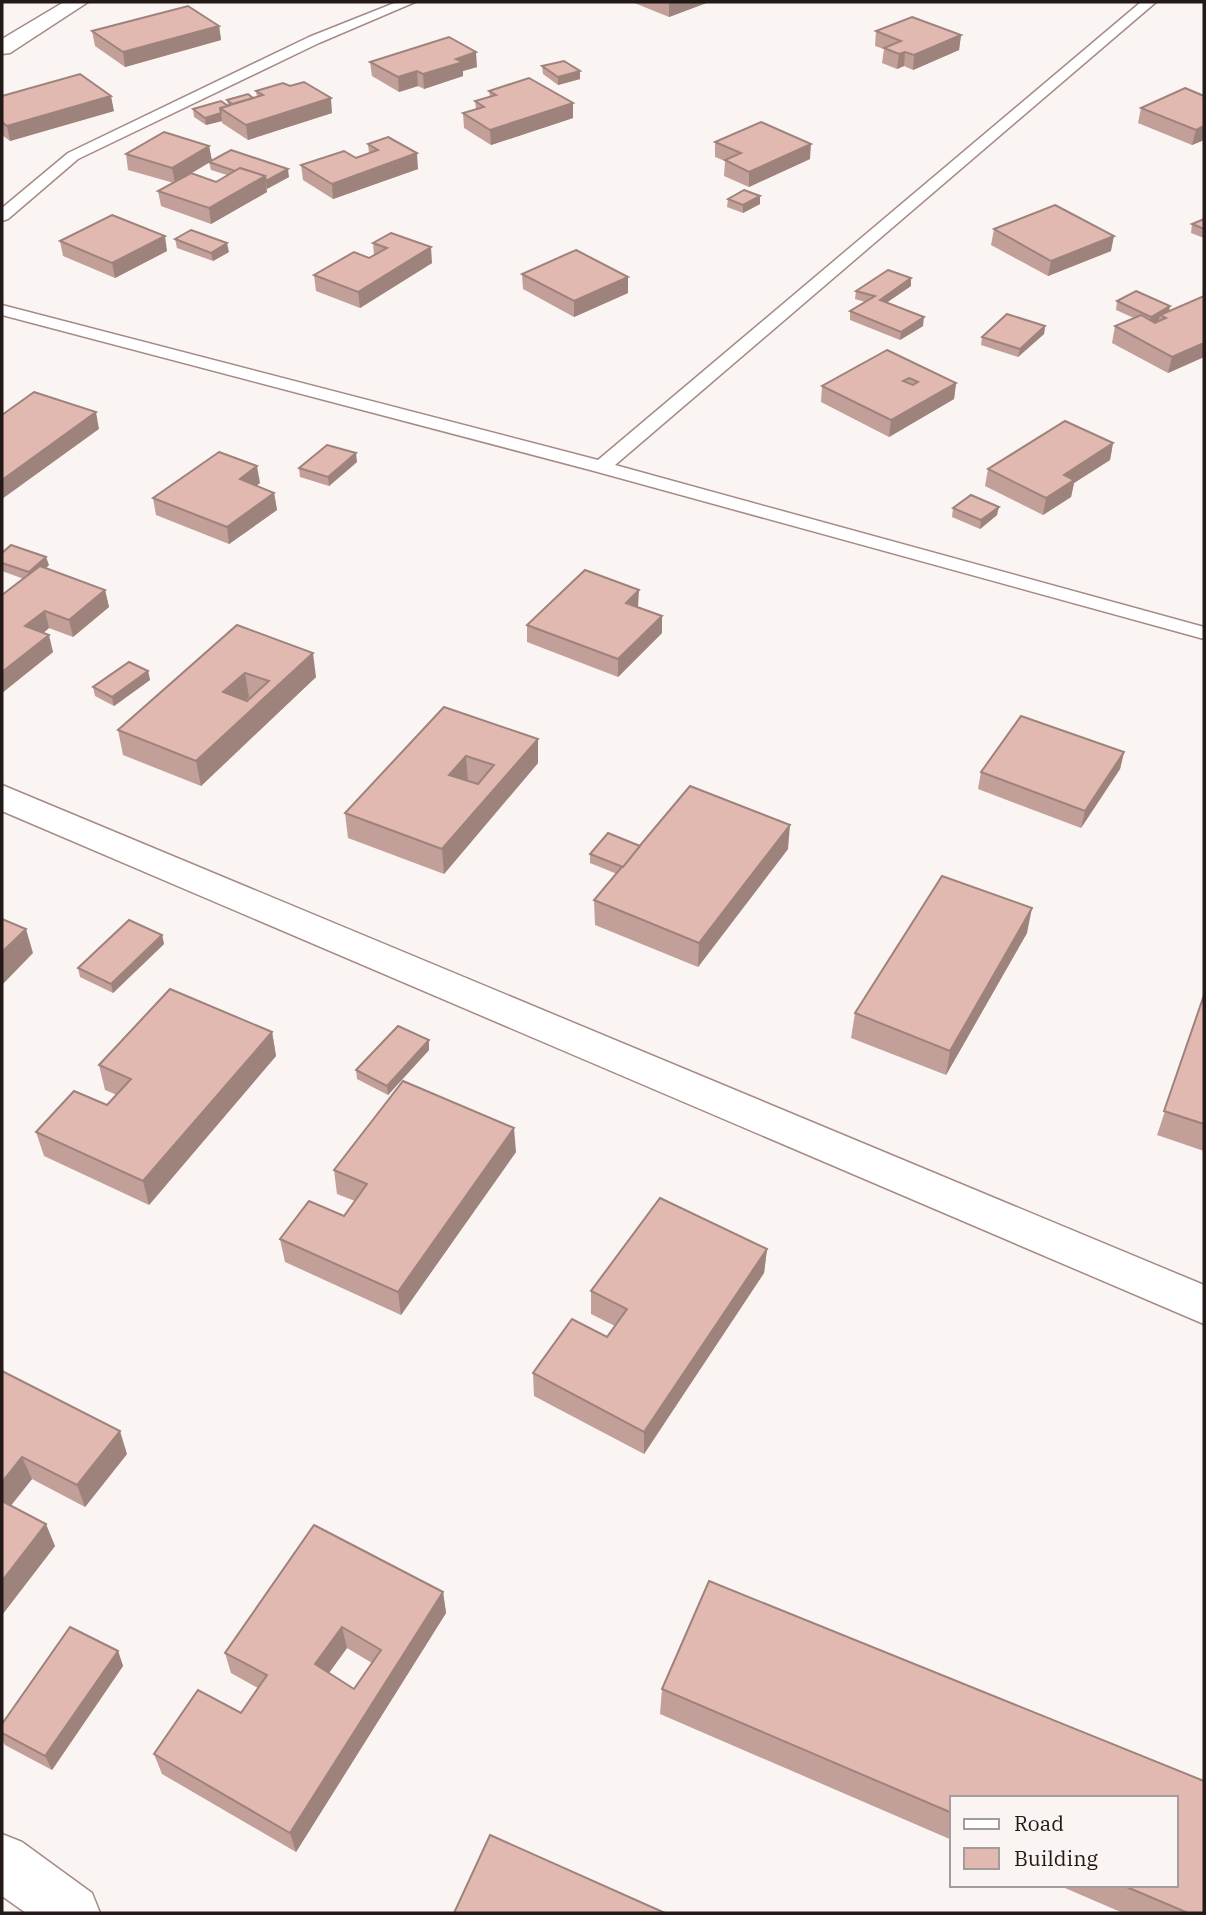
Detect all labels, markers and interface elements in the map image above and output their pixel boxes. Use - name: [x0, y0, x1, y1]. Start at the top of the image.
- legend: [950, 1796, 1178, 1887]
- text: Road: [1014, 1809, 1064, 1837]
- text: Building: [1014, 1844, 1099, 1872]

